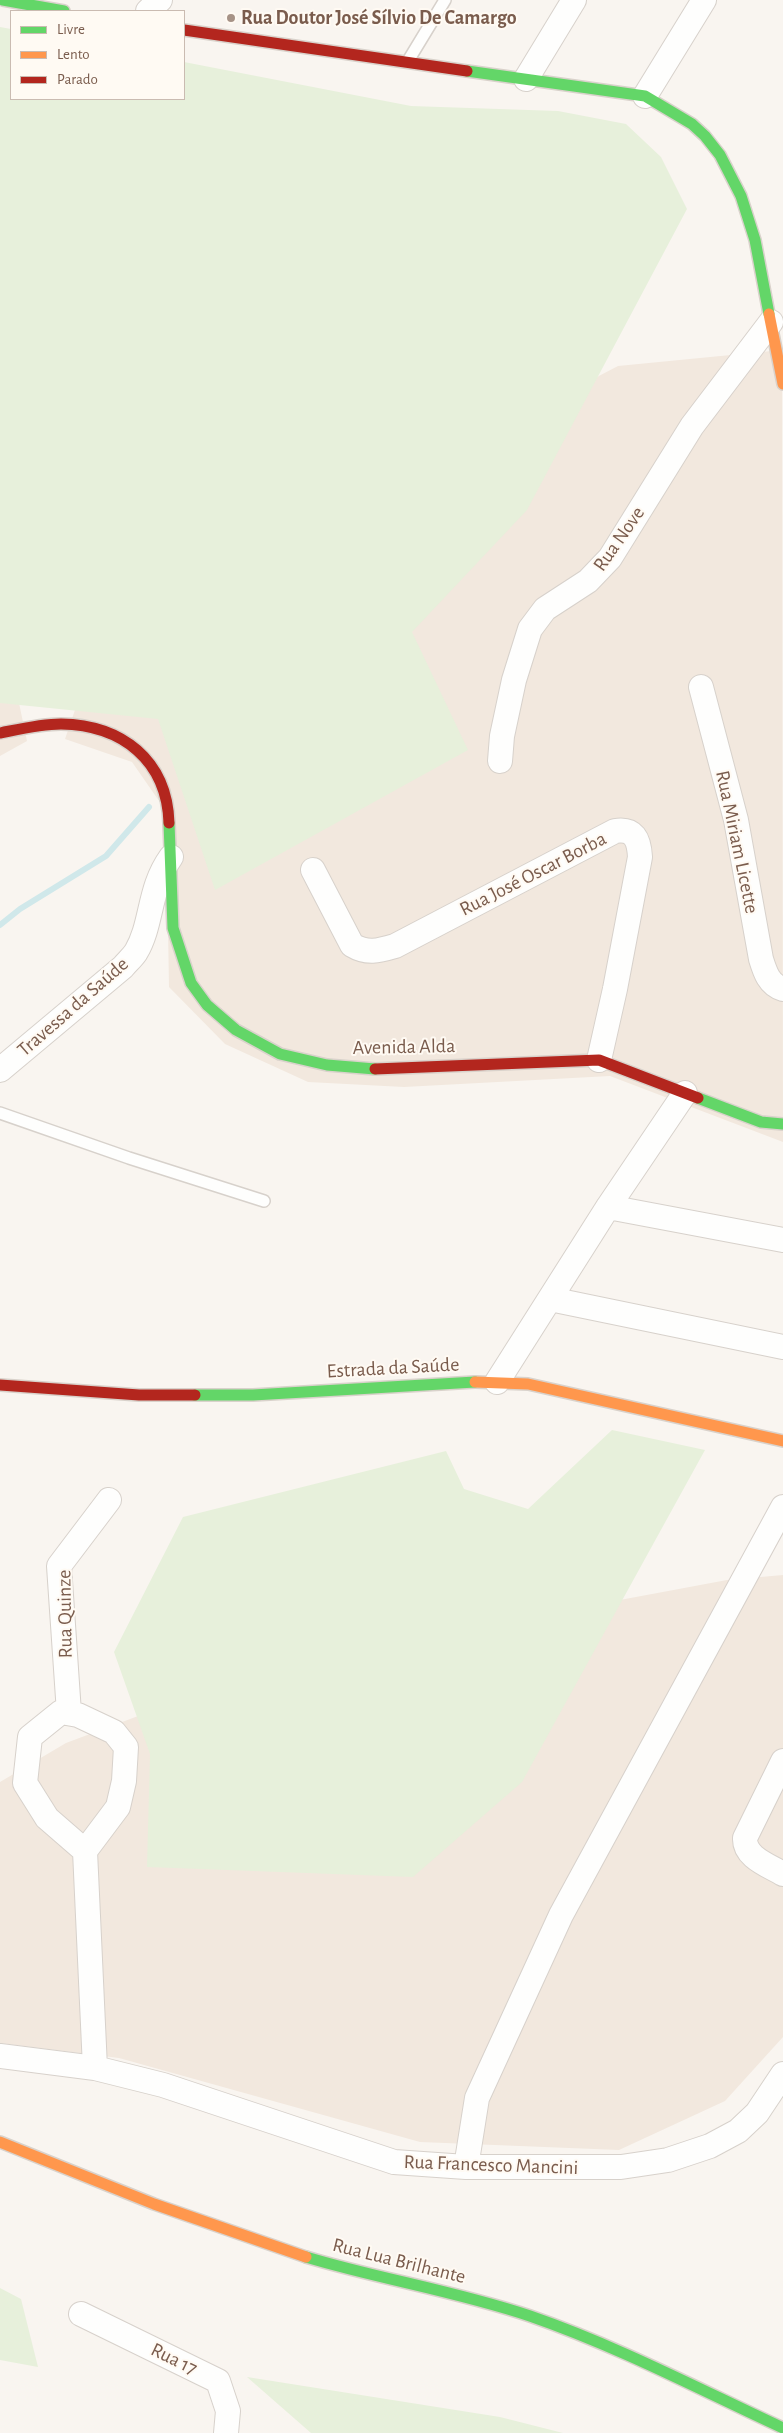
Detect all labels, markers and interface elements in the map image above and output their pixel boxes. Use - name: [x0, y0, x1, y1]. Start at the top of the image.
- place label: Rua Doutor José Sílvio De Camargo: [241, 6, 517, 30]
- legend: [10, 10, 185, 100]
- marker: Rua Doutor José Sílvio De Camargo: [225, 12, 237, 24]
- text: Livre: [57, 22, 85, 37]
- text: Lento: [57, 47, 90, 62]
- text: Parado: [57, 72, 98, 87]
- street label: Rua Nove: [588, 502, 650, 576]
- street label: Rua Miriam Licette: [710, 768, 764, 916]
- street label: Rua José Oscar Borba: [456, 827, 610, 921]
- street label: Travessa da Saúde: [13, 952, 133, 1062]
- street label: Avenida Alda: [352, 1034, 456, 1060]
- street label: Estrada da Saúde: [326, 1353, 460, 1383]
- street label: Rua Quinze: [52, 1569, 78, 1659]
- street label: Rua Francesco Mancini: [403, 2150, 579, 2180]
- street label: Rua Lua Brilhante: [330, 2233, 468, 2289]
- street label: Rua 17: [147, 2338, 201, 2380]

